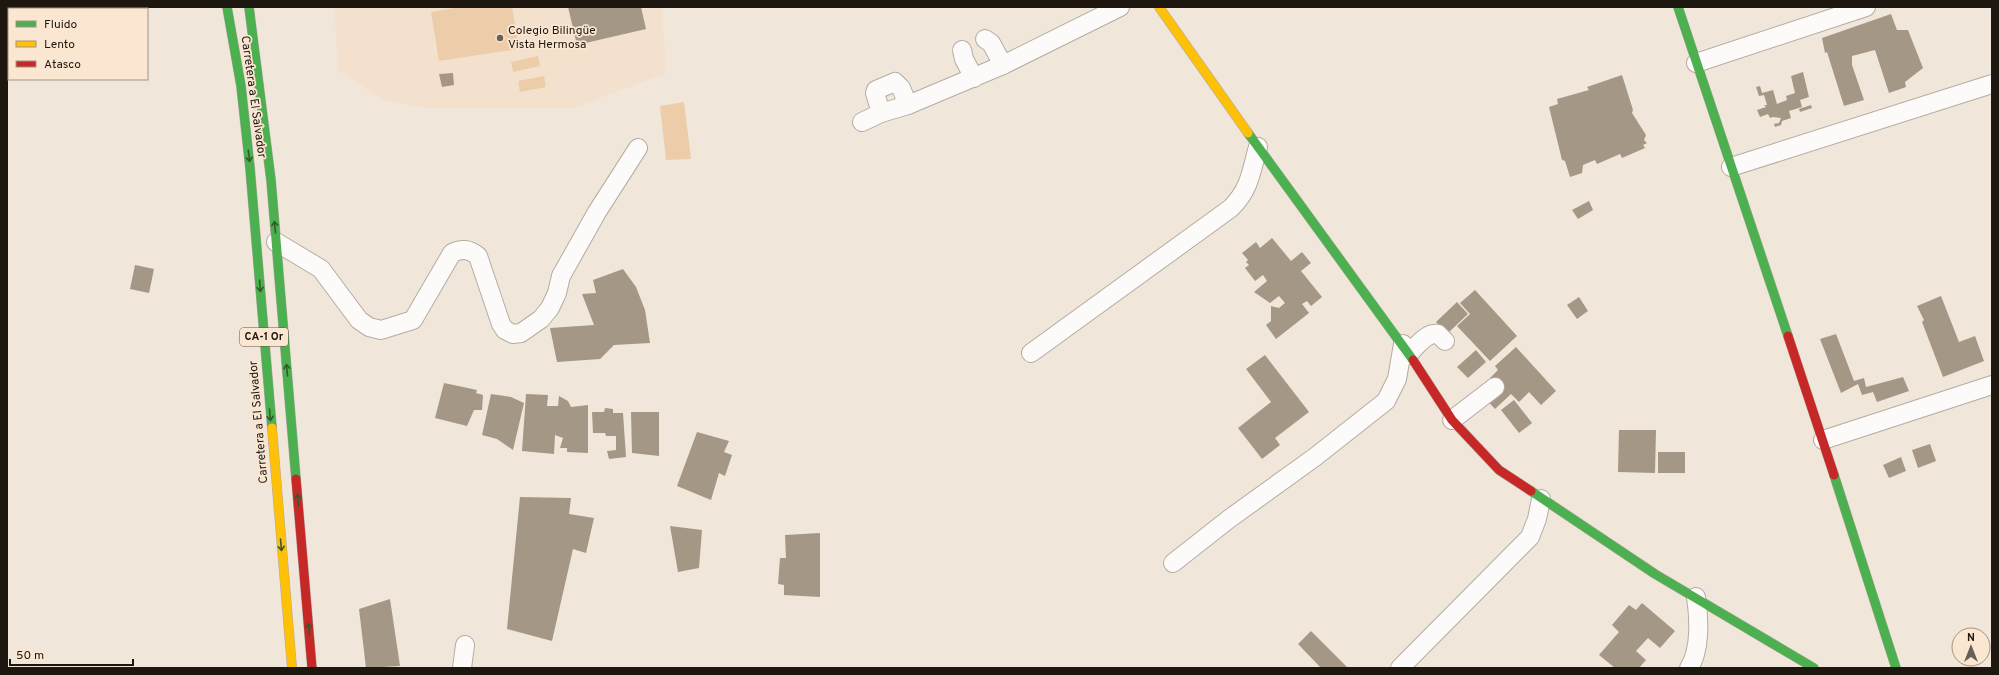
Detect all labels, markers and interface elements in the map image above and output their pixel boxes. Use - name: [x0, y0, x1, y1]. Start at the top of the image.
- legend: [8, 8, 148, 80]
- text: Fluido: [44, 17, 77, 33]
- place label: Colegio Bilingüe Vista Hermosa: [508, 23, 596, 53]
- marker: Colegio Bilingüe Vista Hermosa: [495, 33, 505, 43]
- street label: Carretera a El Salvador: [236, 35, 270, 160]
- text: Lento: [44, 37, 75, 53]
- text: Atasco: [44, 57, 81, 73]
- one-way arrow: [245, 149, 253, 162]
- one-way arrow: [271, 221, 278, 234]
- one-way arrow: [257, 279, 264, 292]
- road number: CA-1 Or: [240, 328, 288, 346]
- street label: Carretera a El Salvador: [246, 359, 272, 484]
- one-way arrow: [283, 364, 291, 377]
- one-way arrow: [267, 408, 274, 421]
- one-way arrow: [294, 494, 301, 507]
- one-way arrow: [278, 538, 285, 551]
- one-way arrow: [305, 623, 312, 636]
- north arrow: [1951, 627, 1991, 667]
- text: N: [1967, 631, 1975, 645]
- scale bar: [10, 641, 133, 667]
- text: 50 m: [16, 648, 44, 664]

